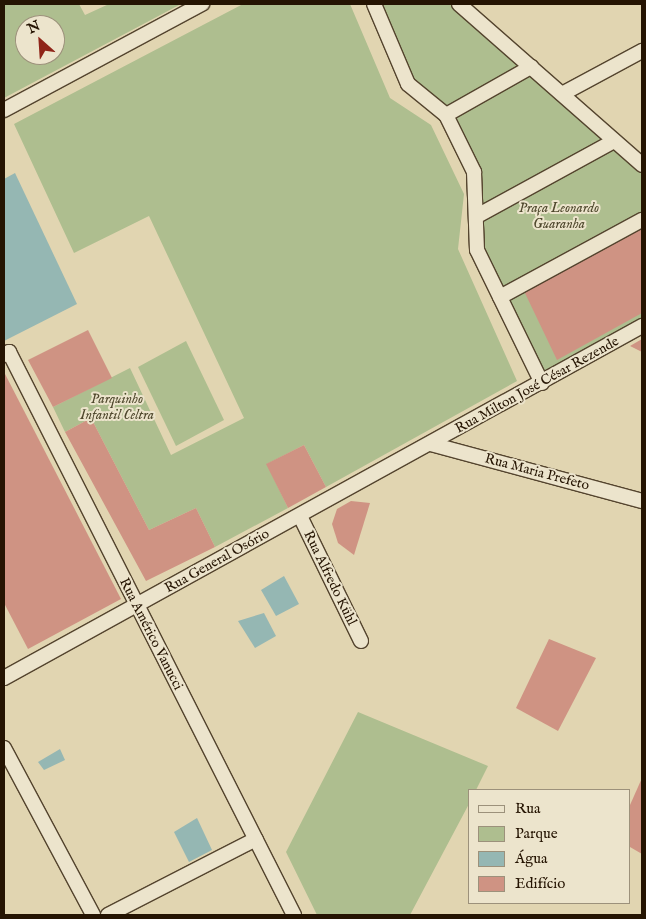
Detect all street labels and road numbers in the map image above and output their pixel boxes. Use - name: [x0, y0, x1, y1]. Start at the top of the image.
- street label: Rua Milton José César Rezende: [452, 333, 622, 437]
- street label: Rua Maria Prefeto: [483, 450, 591, 494]
- street label: Rua General Osório: [162, 525, 272, 597]
- street label: Rua Alfredo Kühl: [300, 528, 360, 628]
- street label: Rua Américo Vanucci: [115, 575, 187, 693]

